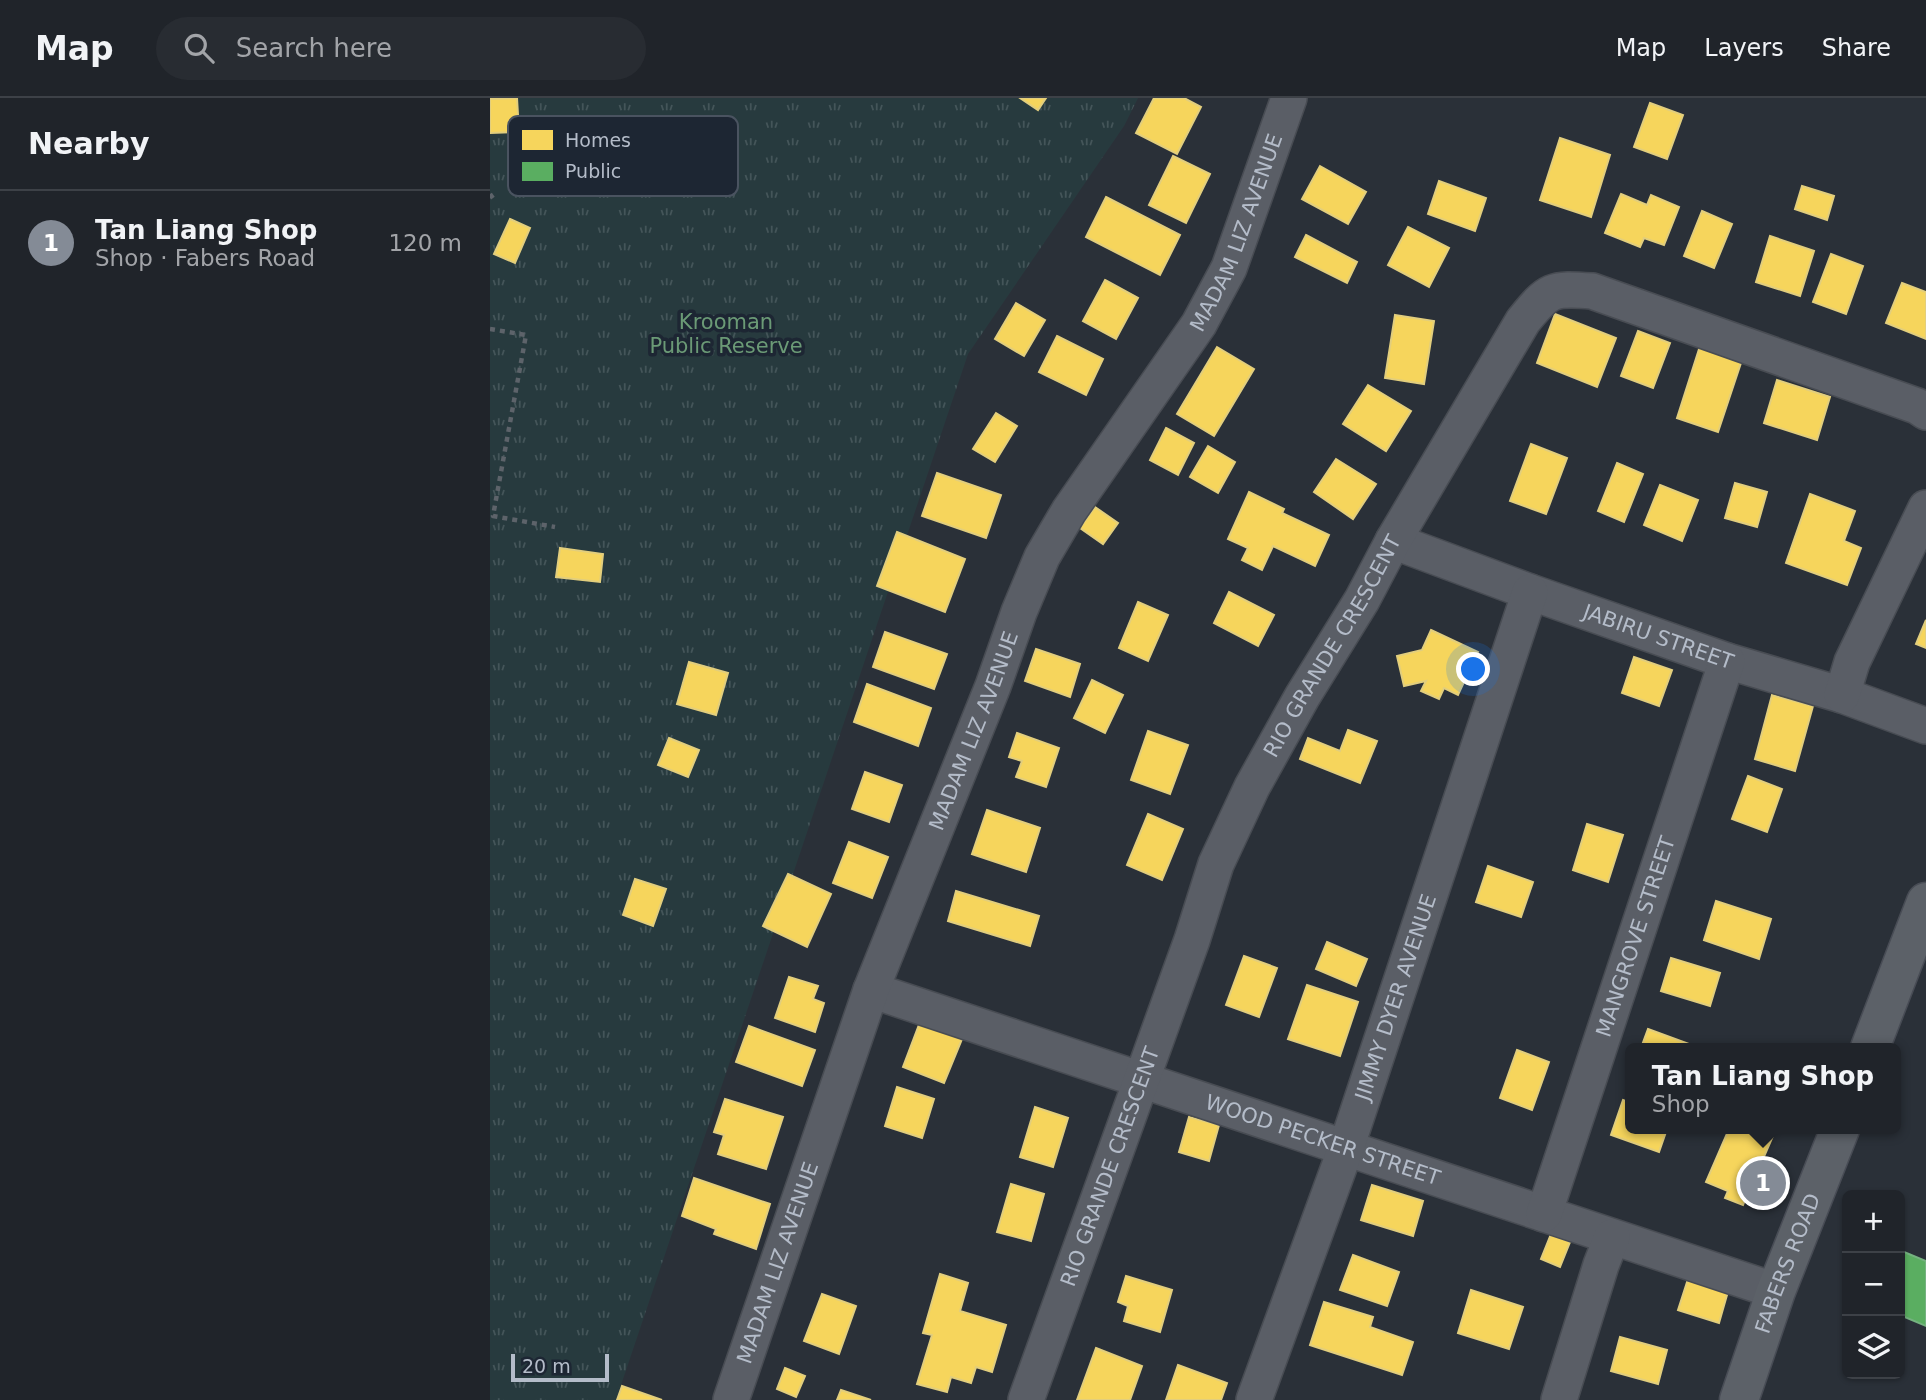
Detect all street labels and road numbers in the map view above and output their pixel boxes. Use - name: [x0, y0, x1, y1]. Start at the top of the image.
- street label: MADAM LIZ AVENUE: [1185, 131, 1287, 336]
- street label: RIO GRANDE CRESCENT: [1259, 531, 1406, 761]
- street label: JABIRU STREET: [1578, 599, 1737, 674]
- street label: MADAM LIZ AVENUE: [924, 628, 1023, 834]
- street label: MANGROVE STREET: [1591, 833, 1680, 1040]
- street label: JIMMY DYER AVENUE: [1350, 891, 1441, 1105]
- street label: RIO GRANDE CRESCENT: [1056, 1044, 1164, 1290]
- street label: WOOD PECKER STREET: [1202, 1090, 1443, 1190]
- street label: MADAM LIZ AVENUE: [732, 1159, 823, 1367]
- street label: FABERS ROAD: [1750, 1190, 1825, 1337]

